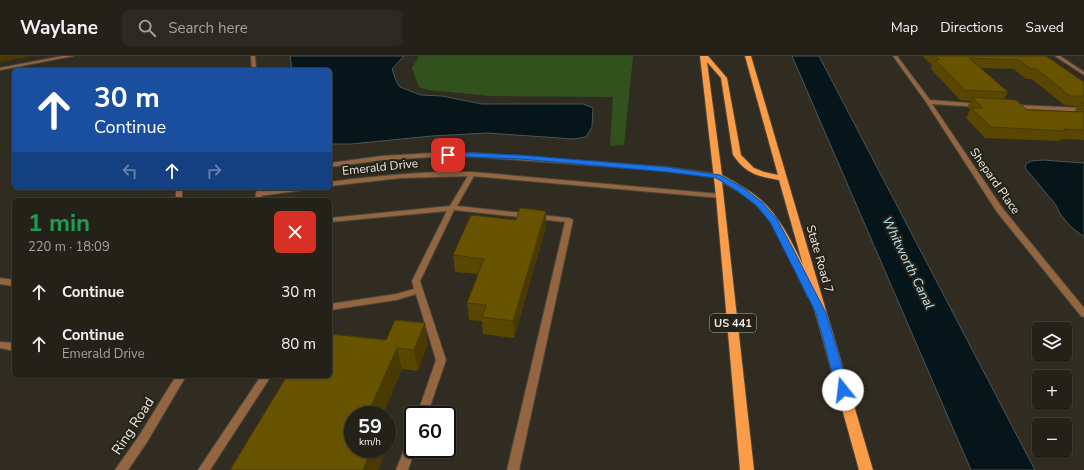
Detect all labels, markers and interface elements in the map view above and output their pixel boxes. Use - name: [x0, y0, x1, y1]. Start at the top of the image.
- search box: [122, 10, 402, 46]
- text: Waylane: [20, 15, 98, 41]
- icon: search: [136, 17, 158, 39]
- text: Search here: [168, 18, 248, 38]
- text: Map: [891, 18, 918, 37]
- text: Directions: [940, 18, 1003, 37]
- text: Saved: [1025, 18, 1064, 37]
- text: 30 m: [94, 79, 160, 117]
- icon: ahead: [28, 84, 80, 136]
- text: Continue: [94, 115, 166, 139]
- pin: [431, 138, 465, 172]
- icon: arrive: [437, 144, 459, 166]
- street label: Shepard Place: [966, 145, 1024, 217]
- street label: Emerald Drive: [341, 155, 419, 179]
- icon: left: [119, 160, 141, 182]
- icon: ahead: [161, 160, 183, 182]
- icon: right: [203, 160, 225, 182]
- text: 1 min: [28, 207, 90, 239]
- button: close: [274, 211, 316, 253]
- water label: Whitworth Canal: [878, 214, 938, 313]
- street label: State Road 7: [803, 223, 837, 295]
- text: 220 m · 18:09: [28, 238, 110, 256]
- icon: ahead: [28, 281, 50, 303]
- text: Continue: [62, 282, 124, 302]
- text: 30 m: [281, 282, 316, 302]
- road number: US 441: [710, 314, 756, 332]
- map controls: [1032, 322, 1072, 458]
- button: layers: [1032, 322, 1072, 362]
- text: Continue: [62, 325, 124, 345]
- icon: ahead: [28, 333, 50, 355]
- text: 80 m: [281, 334, 316, 354]
- text: Emerald Drive: [62, 345, 145, 363]
- position arrow: [822, 369, 864, 411]
- button: +: [1032, 370, 1072, 410]
- street label: Ring Road: [107, 394, 159, 458]
- speed limit sign: 60: [404, 406, 456, 458]
- text: 59: [358, 413, 382, 440]
- button: −: [1032, 418, 1072, 458]
- text: km/h: [359, 435, 381, 449]

